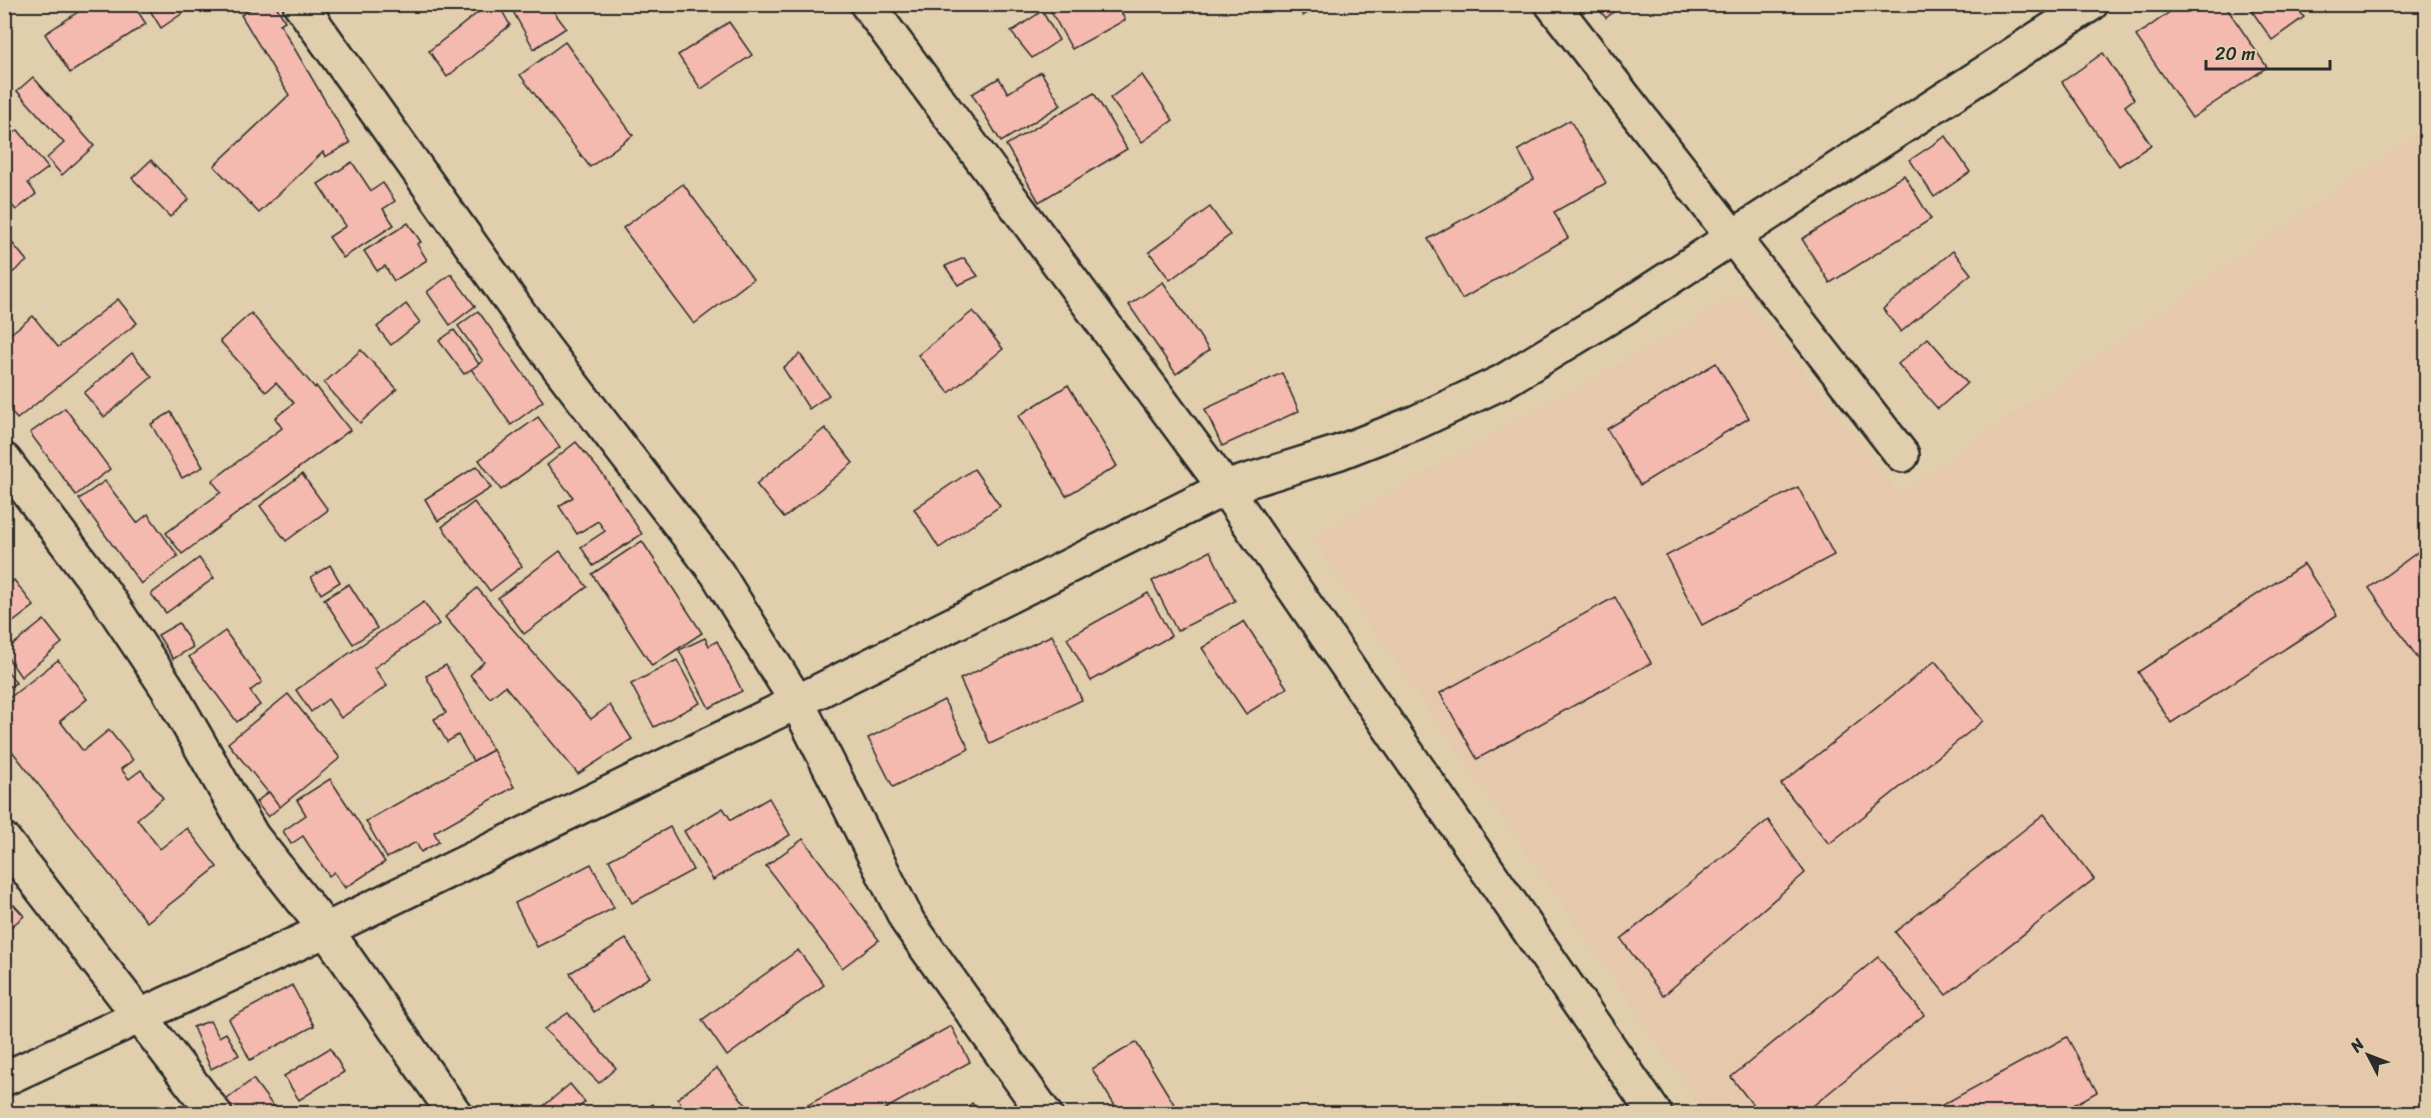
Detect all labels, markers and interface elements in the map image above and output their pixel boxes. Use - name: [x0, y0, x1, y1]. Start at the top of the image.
- scale bar: [2206, 33, 2330, 71]
- text: 20 m: [2215, 38, 2255, 70]
- north arrow: [2338, 1025, 2398, 1085]
- text: N: [2342, 1031, 2372, 1060]

